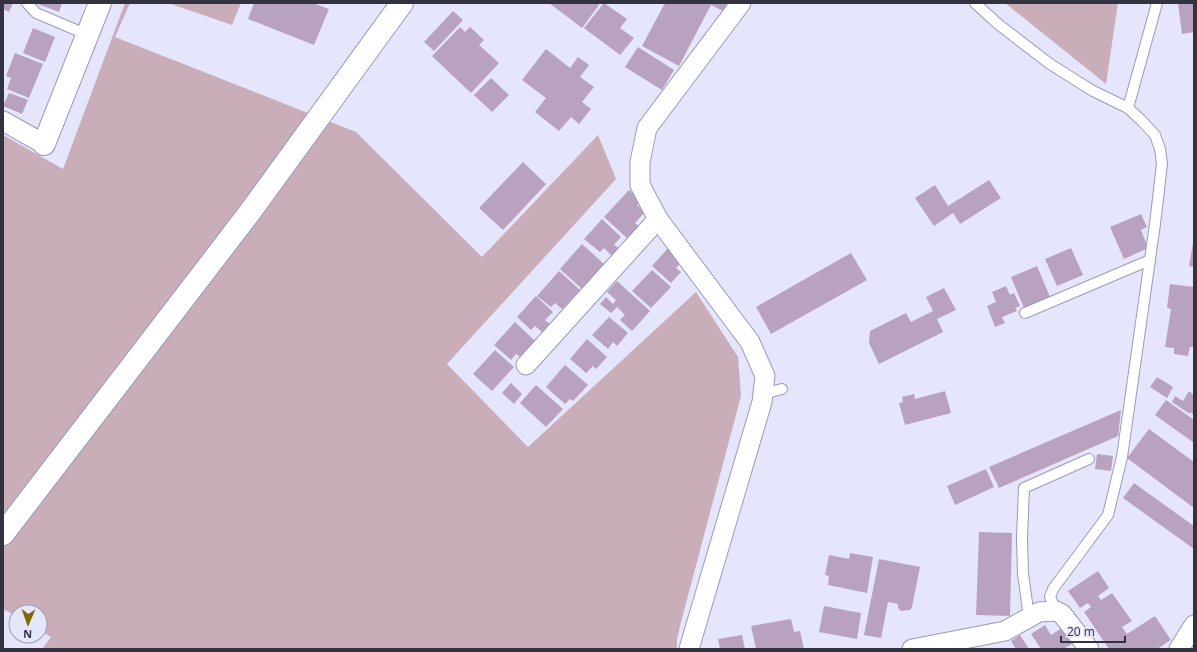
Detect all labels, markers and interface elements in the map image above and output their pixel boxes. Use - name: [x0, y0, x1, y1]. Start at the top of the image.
- north arrow: [8, 604, 48, 644]
- scale bar: [1061, 618, 1125, 644]
- text: 20 m: [1067, 623, 1095, 640]
- text: N: [23, 627, 32, 642]

